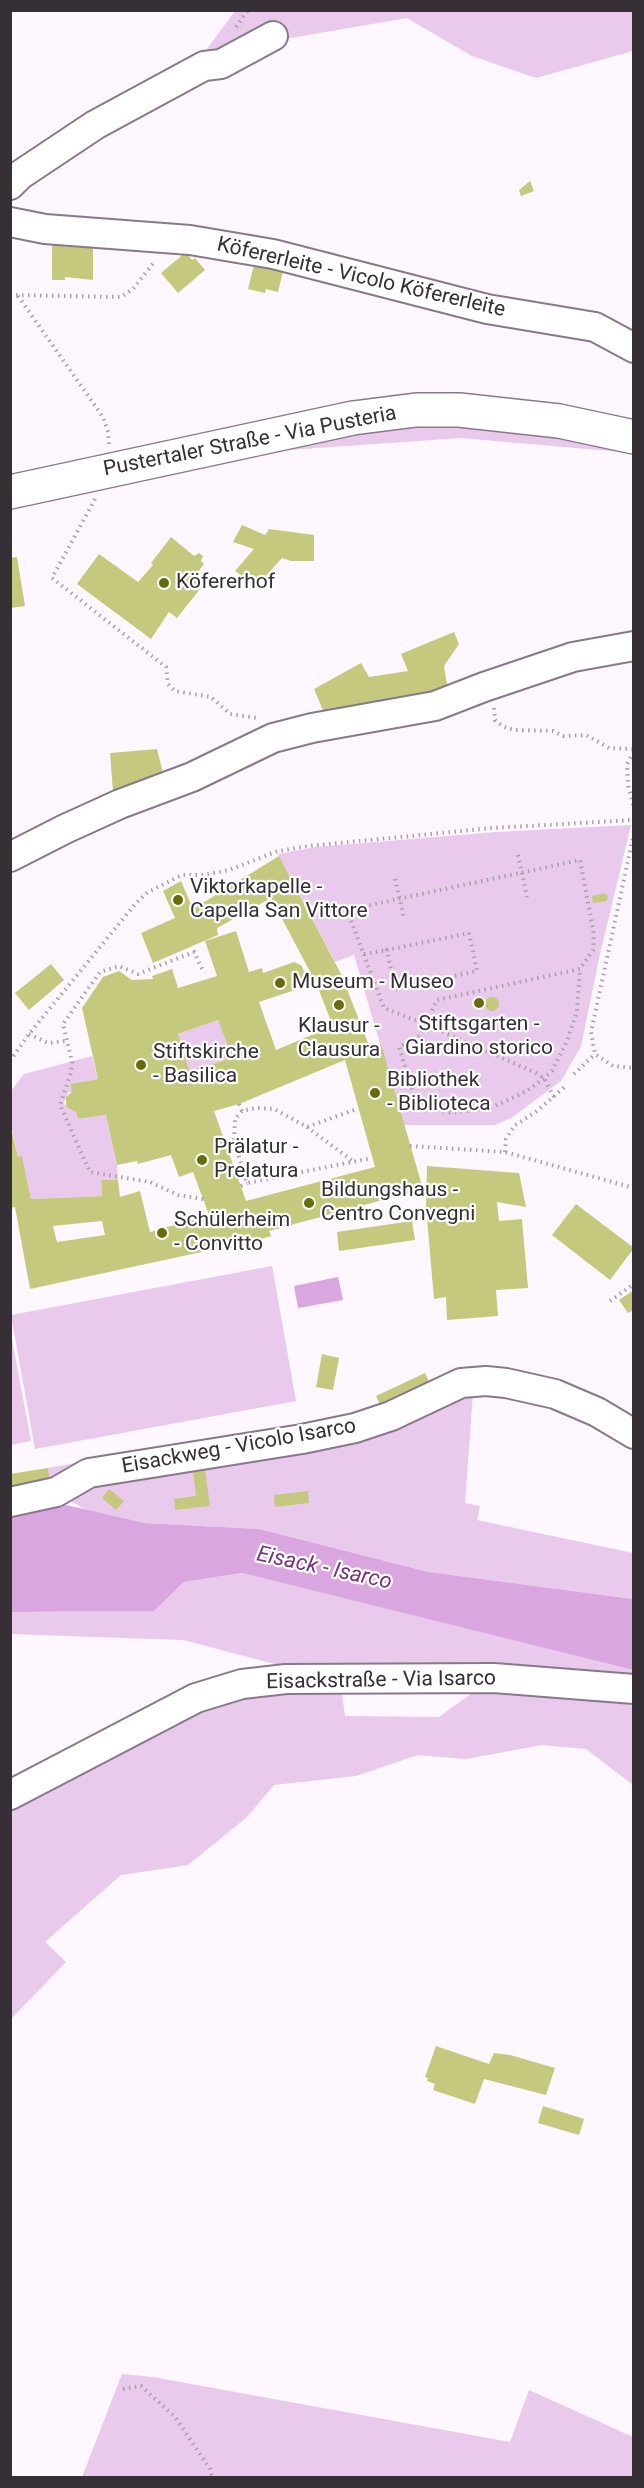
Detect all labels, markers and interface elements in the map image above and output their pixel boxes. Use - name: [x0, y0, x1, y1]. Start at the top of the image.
- street label: Köfererleite - Vicolo Köfererleite: [214, 233, 508, 323]
- street label: Pustertaler Straße - Via Pusteria: [101, 401, 399, 483]
- place label: Köfererhof: [176, 570, 275, 596]
- marker: Köfererhof: [157, 576, 171, 590]
- place label: Viktorkapelle - Capella San Vittore: [190, 875, 368, 925]
- marker: Viktorkapelle - Capella San Vittore: [171, 893, 185, 907]
- place label: Museum - Museo: [292, 970, 454, 996]
- marker: Museum - Museo: [273, 976, 287, 990]
- marker: Stiftsgarten - Giardino storico: [472, 996, 486, 1010]
- marker: Klausur - Clausura: [332, 998, 346, 1012]
- place label: Stiftsgarten - Giardino storico: [405, 1012, 553, 1062]
- place label: Klausur - Clausura: [298, 1014, 380, 1064]
- place label: Stiftskirche - Basilica: [153, 1040, 259, 1090]
- marker: Stiftskirche - Basilica: [134, 1058, 148, 1072]
- place label: Bibliothek - Biblioteca: [387, 1068, 491, 1118]
- marker: Bibliothek - Biblioteca: [368, 1086, 382, 1100]
- place label: Prälatur - Prelatura: [214, 1135, 298, 1185]
- marker: Prälatur - Prelatura: [195, 1153, 209, 1167]
- place label: Bildungshaus - Centro Convegni: [321, 1178, 475, 1228]
- marker: Bildungshaus - Centro Convegni: [302, 1196, 316, 1210]
- place label: Schülerheim - Convitto: [174, 1208, 290, 1258]
- marker: Schülerheim - Convitto: [155, 1226, 169, 1240]
- street label: Eisackweg - Vicolo Isarco: [120, 1414, 358, 1480]
- water label: Eisack - Isarco: [254, 1542, 394, 1596]
- street label: Eisackstraße - Via Isarco: [266, 1666, 496, 1696]

